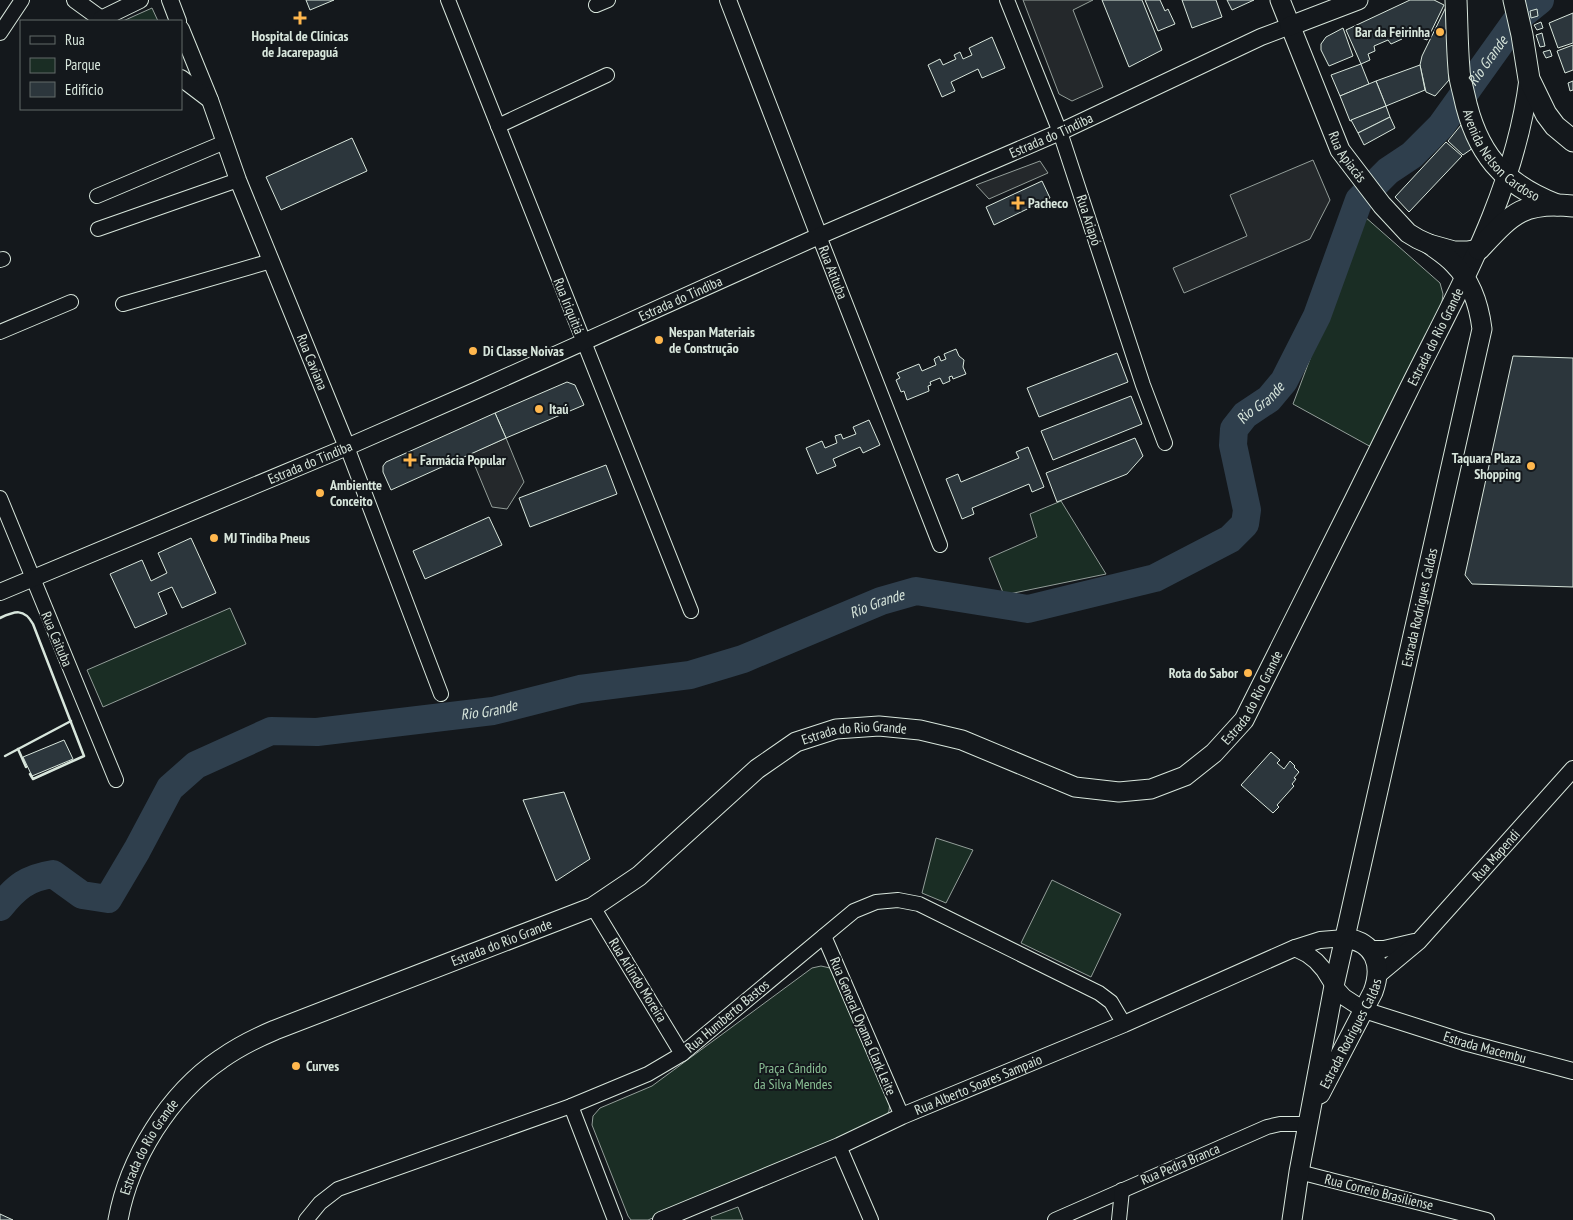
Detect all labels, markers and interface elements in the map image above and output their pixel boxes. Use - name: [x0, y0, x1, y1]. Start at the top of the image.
- marker: Hospital de Clínicas de Jacarepaguá: [293, 11, 307, 25]
- legend: [20, 20, 182, 110]
- place label: Bar da Feirinha: [1355, 23, 1430, 41]
- marker: Bar da Feirinha: [1434, 26, 1446, 38]
- place label: Hospital de Clínicas de Jacarepaguá: [251, 27, 349, 61]
- text: Rua: [65, 30, 85, 49]
- water label: Rio Grande: [1463, 31, 1512, 89]
- text: Parque: [65, 55, 101, 74]
- text: Edifício: [65, 80, 103, 99]
- street label: Avenida Nelson Cardoso: [1459, 107, 1543, 205]
- street label: Estrada do Tindiba: [1006, 109, 1096, 162]
- street label: Rua Apiacás: [1324, 129, 1371, 186]
- street label: Rua Ariapó: [1072, 192, 1106, 248]
- place label: Pacheco: [1028, 194, 1068, 212]
- marker: Pacheco: [1012, 197, 1024, 209]
- street label: Rua Atituba: [815, 243, 852, 302]
- street label: Estrada do Tindiba: [636, 272, 725, 325]
- street label: Rua Iriquitiá: [550, 275, 588, 337]
- street label: Estrada do Rio Grande: [1403, 285, 1467, 389]
- place label: Nespan Materiais de Construção: [669, 323, 755, 357]
- street label: Rua Caviana: [293, 331, 332, 393]
- marker: Nespan Materiais de Construção: [653, 334, 665, 346]
- place label: Di Classe Noivas: [483, 342, 564, 360]
- marker: Di Classe Noivas: [467, 345, 479, 357]
- water label: Rio Grande: [1232, 377, 1289, 428]
- place label: Itaú: [549, 400, 568, 418]
- marker: Itaú: [533, 403, 545, 415]
- street label: Estrada do Tindiba: [265, 437, 355, 488]
- place label: Taquara Plaza Shopping: [1452, 449, 1521, 483]
- place label: Farmácia Popular: [420, 451, 507, 469]
- marker: Farmácia Popular: [404, 454, 416, 466]
- marker: Taquara Plaza Shopping: [1525, 460, 1537, 472]
- place label: Ambientte Conceito: [329, 476, 382, 510]
- marker: Ambientte Conceito: [314, 487, 326, 499]
- place label: MJ Tindiba Pneus: [224, 529, 310, 547]
- marker: MJ Tindiba Pneus: [208, 532, 220, 544]
- street label: Estrada Rodrigues Caldas: [1397, 546, 1441, 668]
- water label: Rio Grande: [847, 585, 907, 622]
- street label: Rua Caituba: [37, 609, 77, 669]
- street label: Estrada do Rio Grande: [1217, 647, 1287, 748]
- place label: Rota do Sabor: [1169, 664, 1239, 682]
- marker: Rota do Sabor: [1242, 667, 1254, 679]
- water label: Rio Grande: [460, 695, 520, 724]
- street label: Estrada do Rio Grande: [799, 717, 908, 749]
- street label: Rua Mapendi: [1468, 826, 1524, 885]
- street label: Estrada do Rio Grande: [448, 915, 555, 970]
- street label: Rua Arlindo Moreira: [605, 935, 671, 1025]
- street label: Rua General Oyama Clark Leite: [826, 954, 900, 1098]
- street label: Rua Humberto Bastos: [681, 975, 773, 1056]
- street label: Estrada Rodrigues Caldas: [1315, 977, 1385, 1092]
- street label: Estrada Macembu: [1441, 1027, 1528, 1067]
- street label: Rua Alberto Soares Sampaio: [912, 1050, 1045, 1119]
- place label: Curves: [306, 1057, 339, 1075]
- park label: Praça Cândido da Silva Mendes: [754, 1059, 832, 1093]
- marker: Curves: [290, 1060, 302, 1072]
- street label: Estrada do Rio Grande: [116, 1095, 182, 1197]
- street label: Rua Pedra Branca: [1138, 1139, 1222, 1189]
- street label: Rua Correio Brasiliense: [1323, 1170, 1435, 1214]

